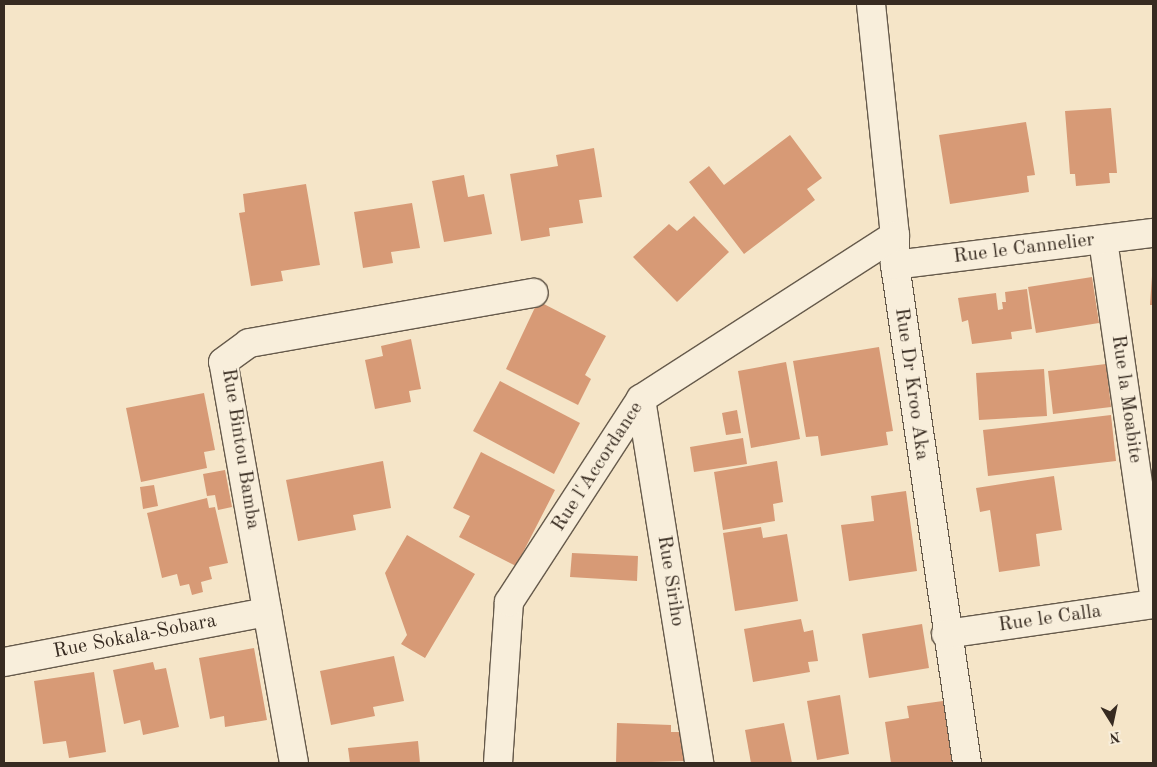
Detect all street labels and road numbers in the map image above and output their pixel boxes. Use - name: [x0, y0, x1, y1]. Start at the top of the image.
- street label: Rue le Cannelier: [952, 228, 1096, 270]
- street label: Rue Dr Kroo Aka: [888, 306, 934, 462]
- street label: Rue la Moabite: [1105, 333, 1147, 465]
- street label: Rue Bintou Bamba: [215, 367, 265, 531]
- street label: Rue l'Accordance: [547, 398, 649, 536]
- street label: Rue Siriho: [651, 534, 689, 628]
- street label: Rue le Calla: [997, 600, 1103, 638]
- street label: Rue Sokala-Sobara: [51, 609, 219, 665]

